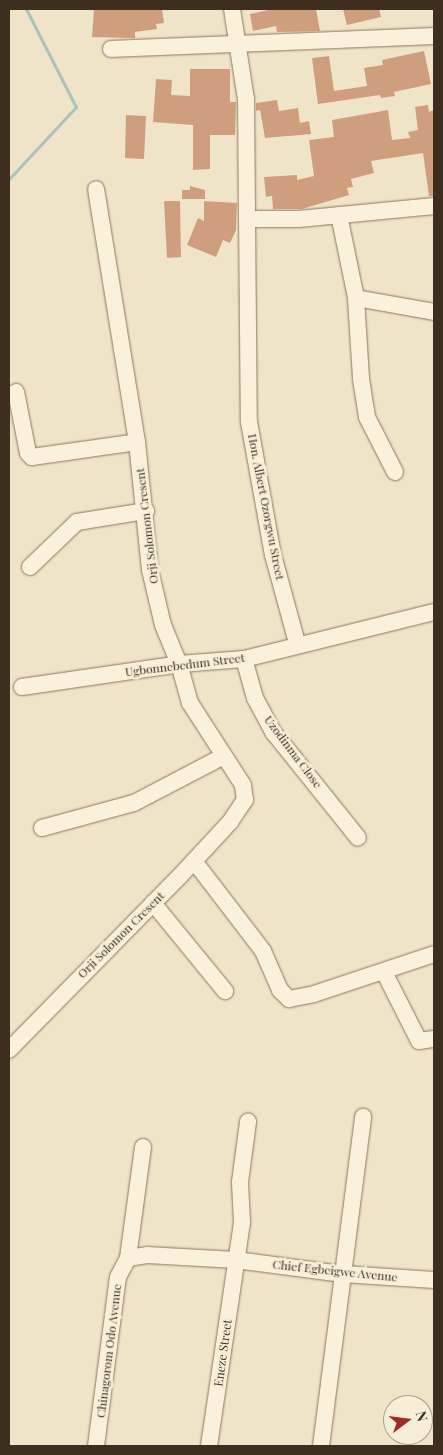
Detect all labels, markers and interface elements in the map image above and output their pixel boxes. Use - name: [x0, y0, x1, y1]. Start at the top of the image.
- street label: Hon. Albert Ozorgwu Street: [245, 432, 287, 582]
- street label: Orji Solomon Cresent: [133, 467, 161, 585]
- street label: Ugbonnebedum Street: [124, 651, 246, 679]
- street label: Uzodinma Close: [261, 713, 325, 791]
- street label: Orji Solomon Cresent: [75, 889, 167, 981]
- street label: Chief Egbeigwe Avenue: [272, 1257, 398, 1285]
- street label: Chinagorom Odo Avenue: [94, 1283, 124, 1419]
- street label: Eneze Street: [211, 1319, 235, 1387]
- north arrow: [383, 1395, 433, 1445]
- text: N: [412, 1409, 432, 1424]

